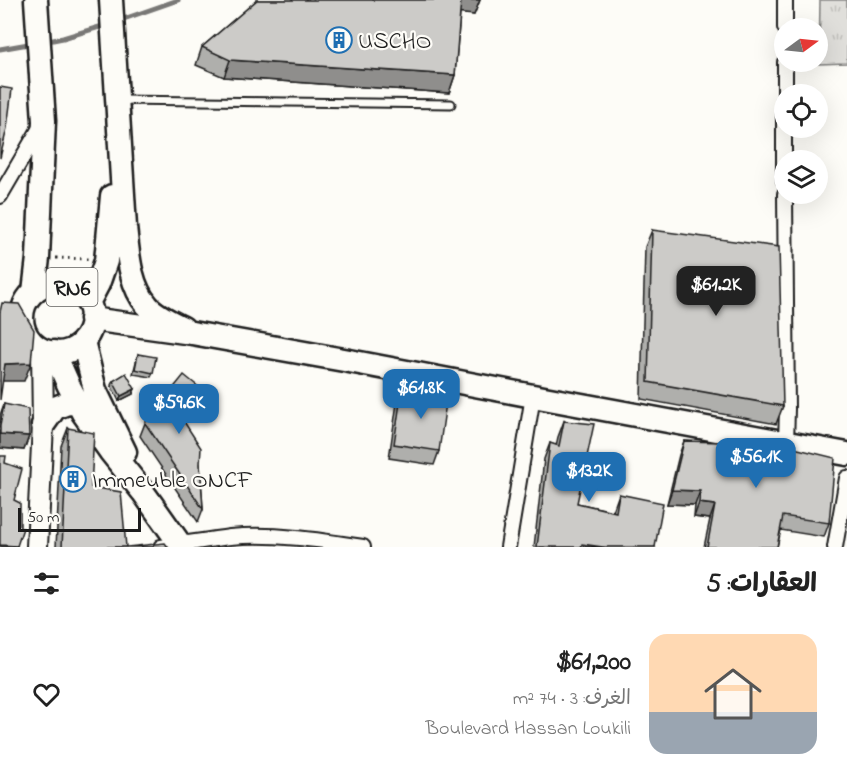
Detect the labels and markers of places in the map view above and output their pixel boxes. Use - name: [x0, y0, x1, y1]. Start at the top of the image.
- building icon: USCHO: [324, 25, 354, 55]
- place label: USCHO: [358, 25, 431, 60]
- pin: $61.2K: [667, 266, 765, 317]
- pin: $61.8K: [372, 369, 470, 420]
- pin: $59.6K: [130, 384, 228, 435]
- pin: $56.1K: [707, 438, 805, 489]
- pin: $132K: [547, 452, 631, 503]
- building icon: Immeuble ONCF: [58, 464, 88, 494]
- place label: Immeuble ONCF: [92, 464, 253, 499]

